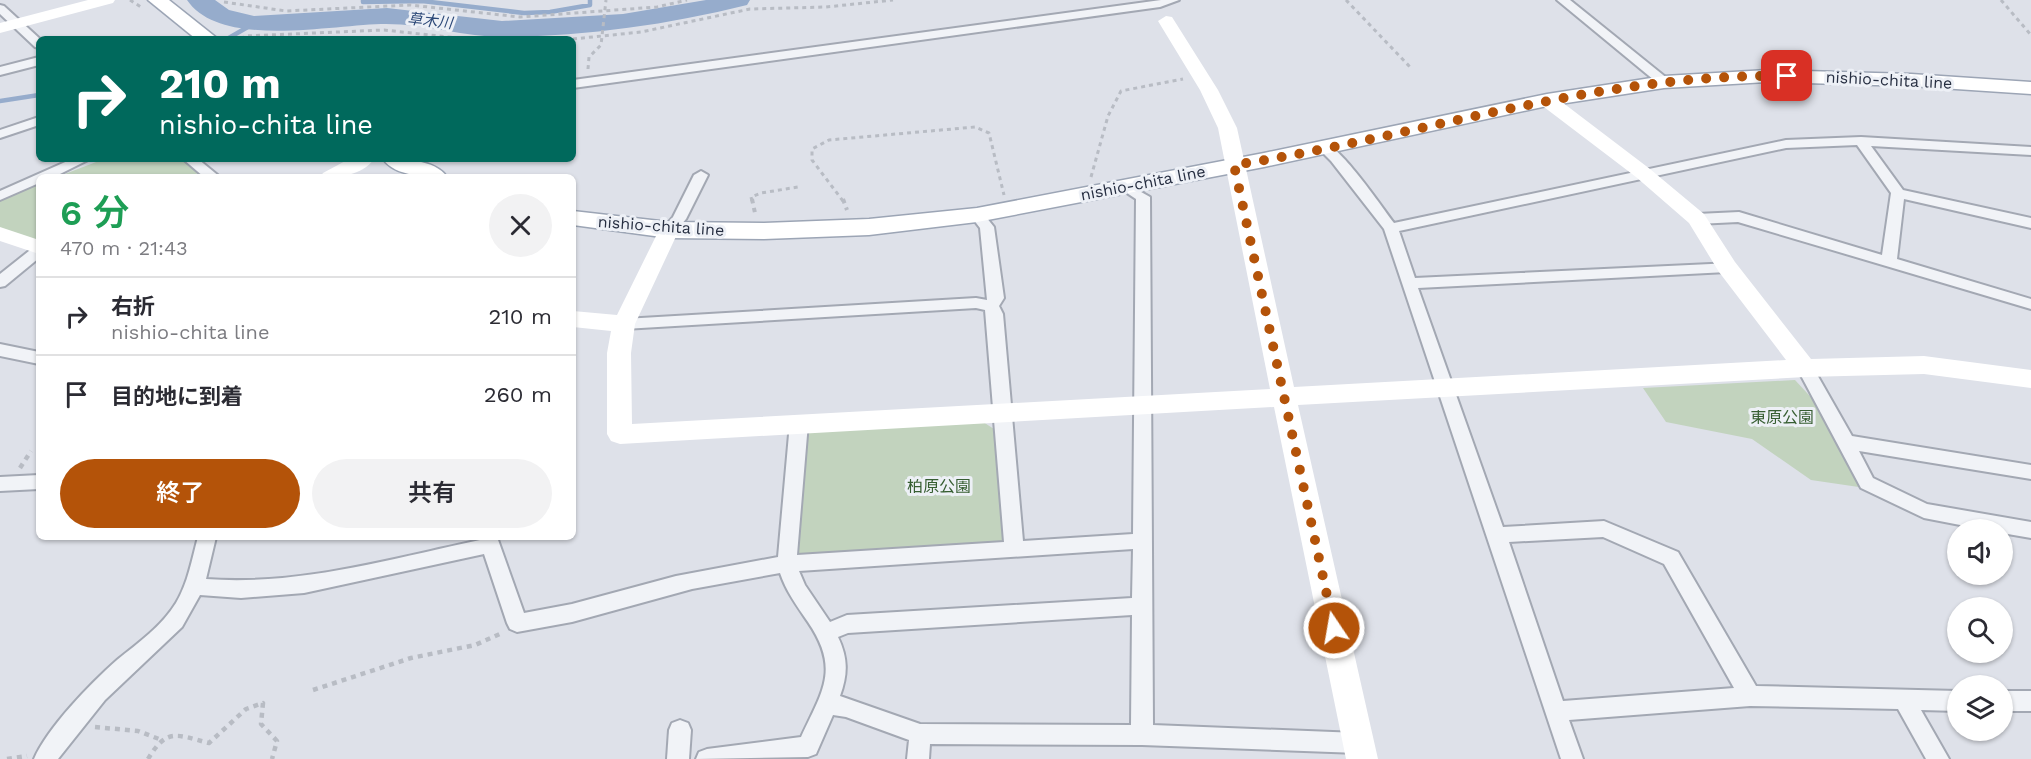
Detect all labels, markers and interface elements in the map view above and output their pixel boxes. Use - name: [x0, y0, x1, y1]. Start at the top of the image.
- water label: 草木川: [407, 10, 455, 33]
- pin: [1761, 50, 1812, 101]
- text: 210 m: [159, 59, 281, 108]
- icon: arrive: [1770, 59, 1803, 92]
- icon: right: [60, 60, 138, 138]
- street label: nishio-chita line: [1825, 67, 1953, 93]
- text: nishio-chita line: [159, 109, 373, 141]
- street label: nishio-chita line: [1079, 162, 1207, 204]
- text: 6 分: [60, 192, 129, 234]
- button: close: [489, 194, 552, 257]
- street label: nishio-chita line: [597, 212, 725, 240]
- text: 470 m · 21:43: [60, 236, 188, 260]
- text: 右折: [111, 294, 155, 319]
- icon: right: [60, 300, 93, 333]
- text: 210 m: [488, 304, 552, 329]
- text: nishio-chita line: [111, 320, 269, 344]
- icon: arrive: [60, 378, 93, 411]
- text: 260 m: [484, 382, 552, 407]
- text: 目的地に到着: [111, 384, 243, 409]
- park label: 東原公園: [1750, 408, 1814, 427]
- button: 終了: [60, 459, 300, 528]
- button: 共有: [312, 459, 552, 528]
- park label: 柏原公園: [907, 477, 971, 496]
- map controls: [1947, 519, 2013, 741]
- button: sound: [1947, 519, 2013, 585]
- position arrow: [1302, 596, 1366, 660]
- button: search: [1947, 597, 2013, 663]
- button: layers: [1947, 675, 2013, 741]

